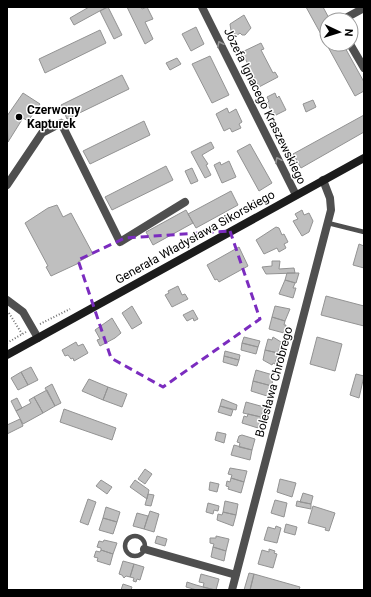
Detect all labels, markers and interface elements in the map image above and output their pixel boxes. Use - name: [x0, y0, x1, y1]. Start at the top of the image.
- north arrow: [319, 12, 359, 52]
- street label: Józefa Ignacego Kraszewskiego: [221, 26, 309, 187]
- text: N: [342, 28, 355, 37]
- one-way arrow: [217, 40, 225, 48]
- place label: Czerwony Kapturek: [27, 103, 81, 131]
- marker: Czerwony Kapturek: [14, 112, 24, 122]
- one-way arrow: [275, 157, 283, 164]
- street label: Generała Władysława Sikorskiego: [113, 187, 277, 287]
- street label: Bolesława Chrobrego: [252, 325, 296, 439]

